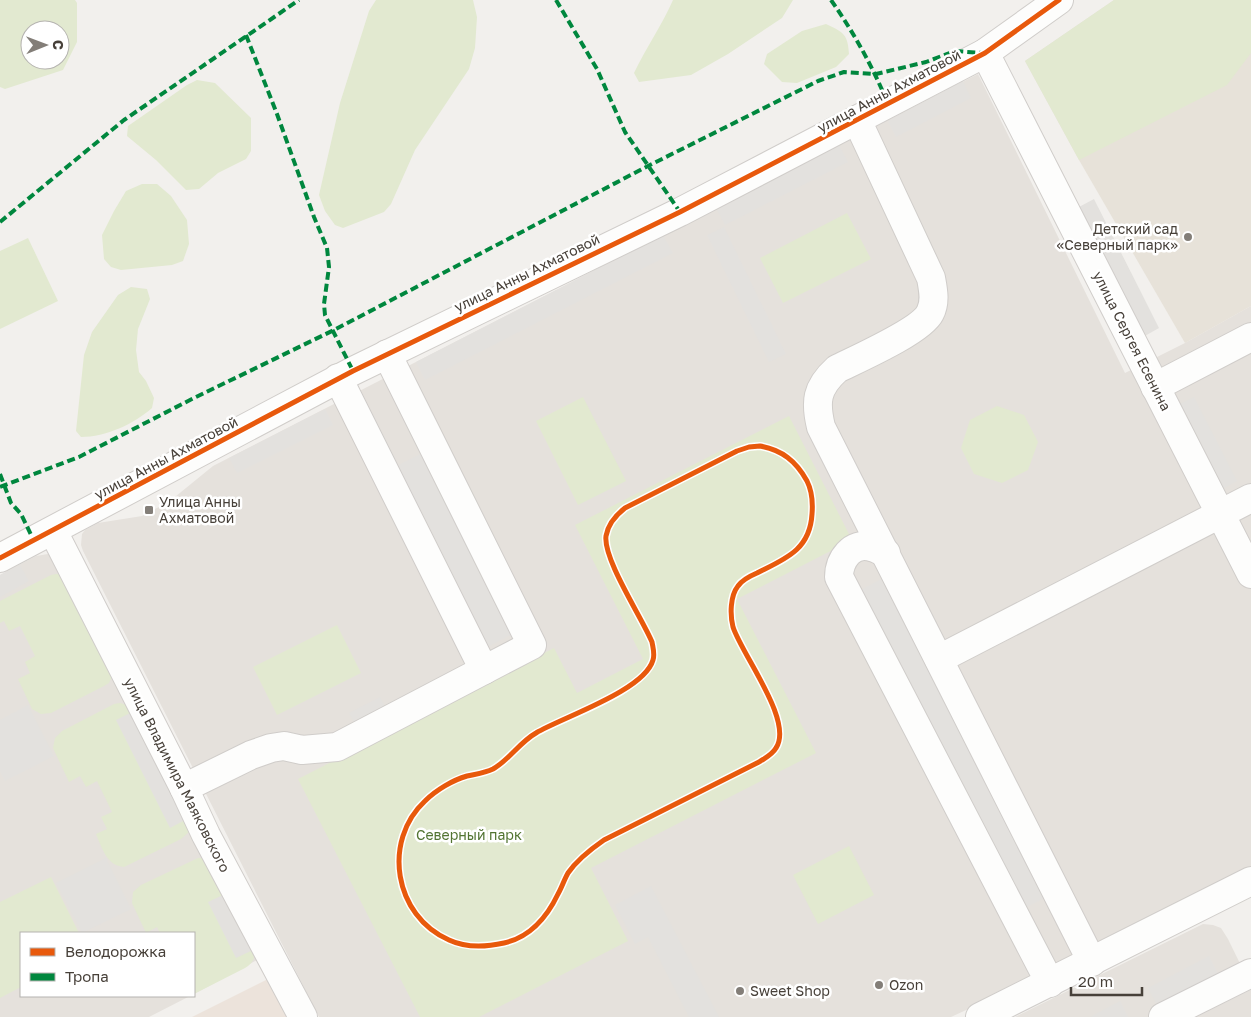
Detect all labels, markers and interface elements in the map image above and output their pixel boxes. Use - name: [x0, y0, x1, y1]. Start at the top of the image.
- north arrow: [20, 20, 70, 70]
- text: С: [50, 40, 67, 50]
- street label: улица Анны Ахматовой: [814, 46, 963, 136]
- place label: Детский сад «Северный парк»: [1057, 220, 1179, 253]
- street label: улица Анны Ахматовой: [451, 230, 602, 315]
- marker: Детский сад «Северный парк»: [1182, 231, 1194, 243]
- street label: улица Сергея Есенина: [1090, 268, 1175, 413]
- street label: улица Анны Ахматовой: [91, 413, 240, 503]
- place label: Улица Анны Ахматовой: [159, 493, 241, 526]
- marker: Улица Анны Ахматовой: [143, 504, 155, 516]
- street label: улица Владимира Маяковского: [121, 675, 234, 875]
- park label: Северный парк: [416, 826, 522, 843]
- legend: [20, 932, 195, 997]
- text: Велодорожка: [65, 942, 166, 960]
- scale bar: [1071, 964, 1142, 996]
- text: Тропа: [65, 967, 109, 985]
- text: 20 m: [1078, 972, 1113, 990]
- place label: Ozon: [889, 976, 923, 993]
- marker: Ozon: [873, 979, 885, 991]
- place label: Sweet Shop: [750, 982, 830, 999]
- marker: Sweet Shop: [734, 985, 746, 997]

